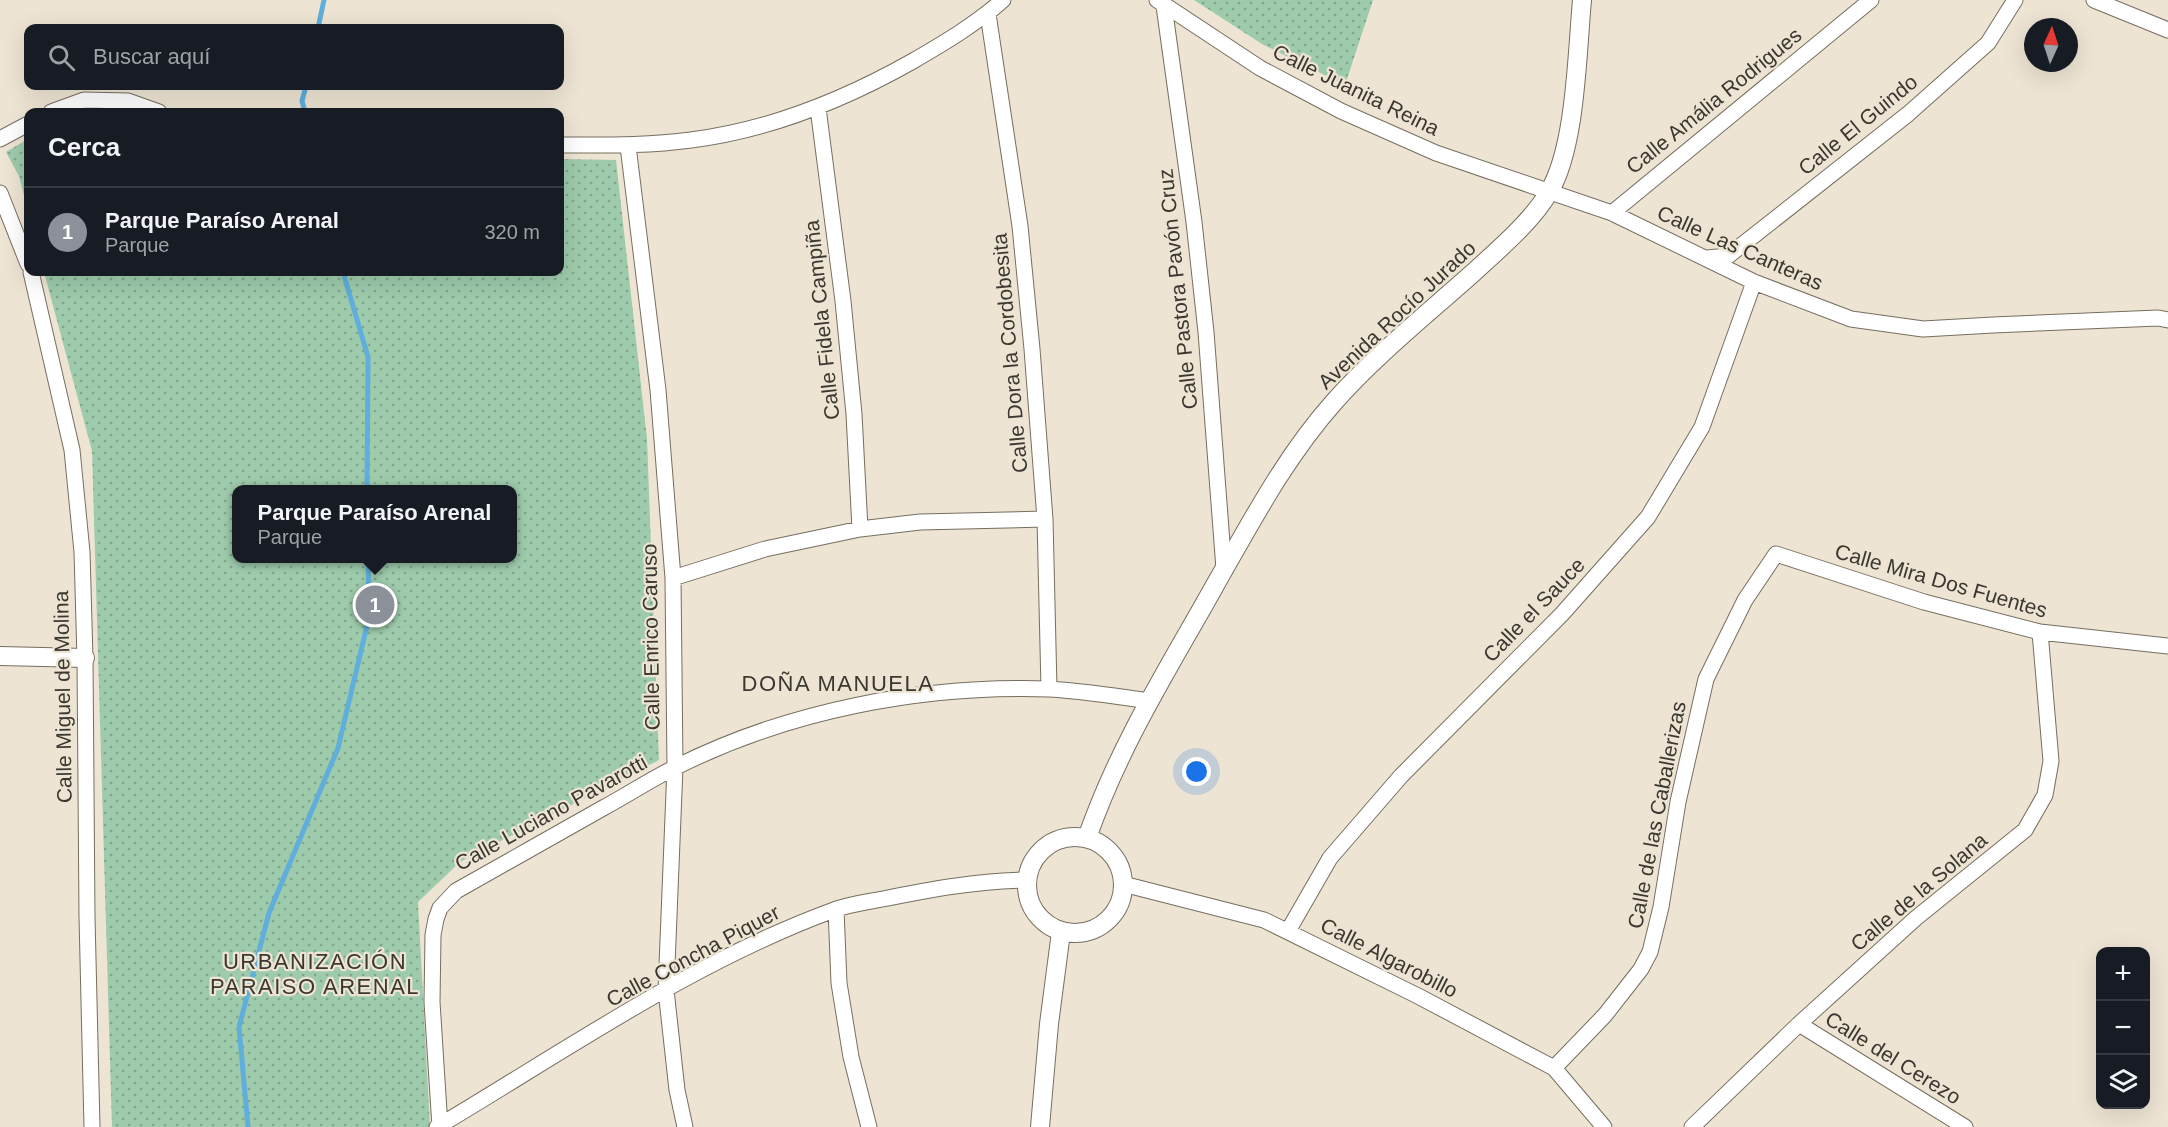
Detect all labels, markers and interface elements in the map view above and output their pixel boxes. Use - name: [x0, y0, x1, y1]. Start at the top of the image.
- north arrow: [2024, 18, 2078, 72]
- street label: Calle Amália Rodrigues: [1622, 23, 1806, 178]
- search box: [24, 24, 564, 90]
- street label: Calle Juanita Reina: [1269, 39, 1443, 140]
- icon: search: [45, 41, 78, 74]
- text: Buscar aquí: [93, 44, 210, 69]
- street label: Calle El Guindo: [1794, 70, 1922, 179]
- text: Cerca: [48, 132, 120, 162]
- street label: Calle Pastora Pavón Cruz: [1153, 168, 1202, 410]
- street label: Calle Las Canteras: [1654, 201, 1826, 294]
- text: Parque Paraíso Arenal: [105, 208, 339, 233]
- street label: Calle Fidela Campiña: [800, 219, 843, 421]
- text: 1: [62, 221, 73, 243]
- text: 320 m: [484, 221, 540, 243]
- street label: Calle Dora la Cordobesita: [988, 232, 1031, 474]
- text: Parque: [105, 234, 170, 256]
- street label: Avenida Rocío Jurado: [1313, 236, 1480, 393]
- popup: [232, 485, 517, 563]
- text: Parque Paraíso Arenal: [258, 500, 491, 525]
- text: Parque: [258, 526, 322, 548]
- street label: Calle Mira Dos Fuentes: [1833, 539, 2050, 622]
- street label: Calle Enrico Caruso: [637, 543, 664, 731]
- street label: Calle el Sauce: [1478, 553, 1589, 666]
- pin: 1: [356, 582, 394, 628]
- street label: Calle Miguel de Molina: [49, 590, 76, 803]
- district label: DOÑA MANUELA: [742, 671, 934, 696]
- street label: Calle de las Caballerizas: [1623, 699, 1690, 931]
- street label: Calle Luciano Pavarotti: [451, 750, 651, 875]
- your location: [1182, 757, 1211, 786]
- street label: Calle de la Solana: [1846, 828, 1992, 955]
- street label: Calle Concha Piquer: [602, 900, 783, 1011]
- street label: Calle Algarobillo: [1317, 913, 1462, 1002]
- map controls: [2096, 947, 2150, 1109]
- button: +: [2096, 947, 2150, 1001]
- district label: URBANIZACIÓN PARAISO ARENAL: [210, 949, 420, 999]
- button: −: [2096, 1001, 2150, 1055]
- street label: Calle del Cerezo: [1821, 1007, 1965, 1108]
- button: layers: [2096, 1055, 2150, 1109]

